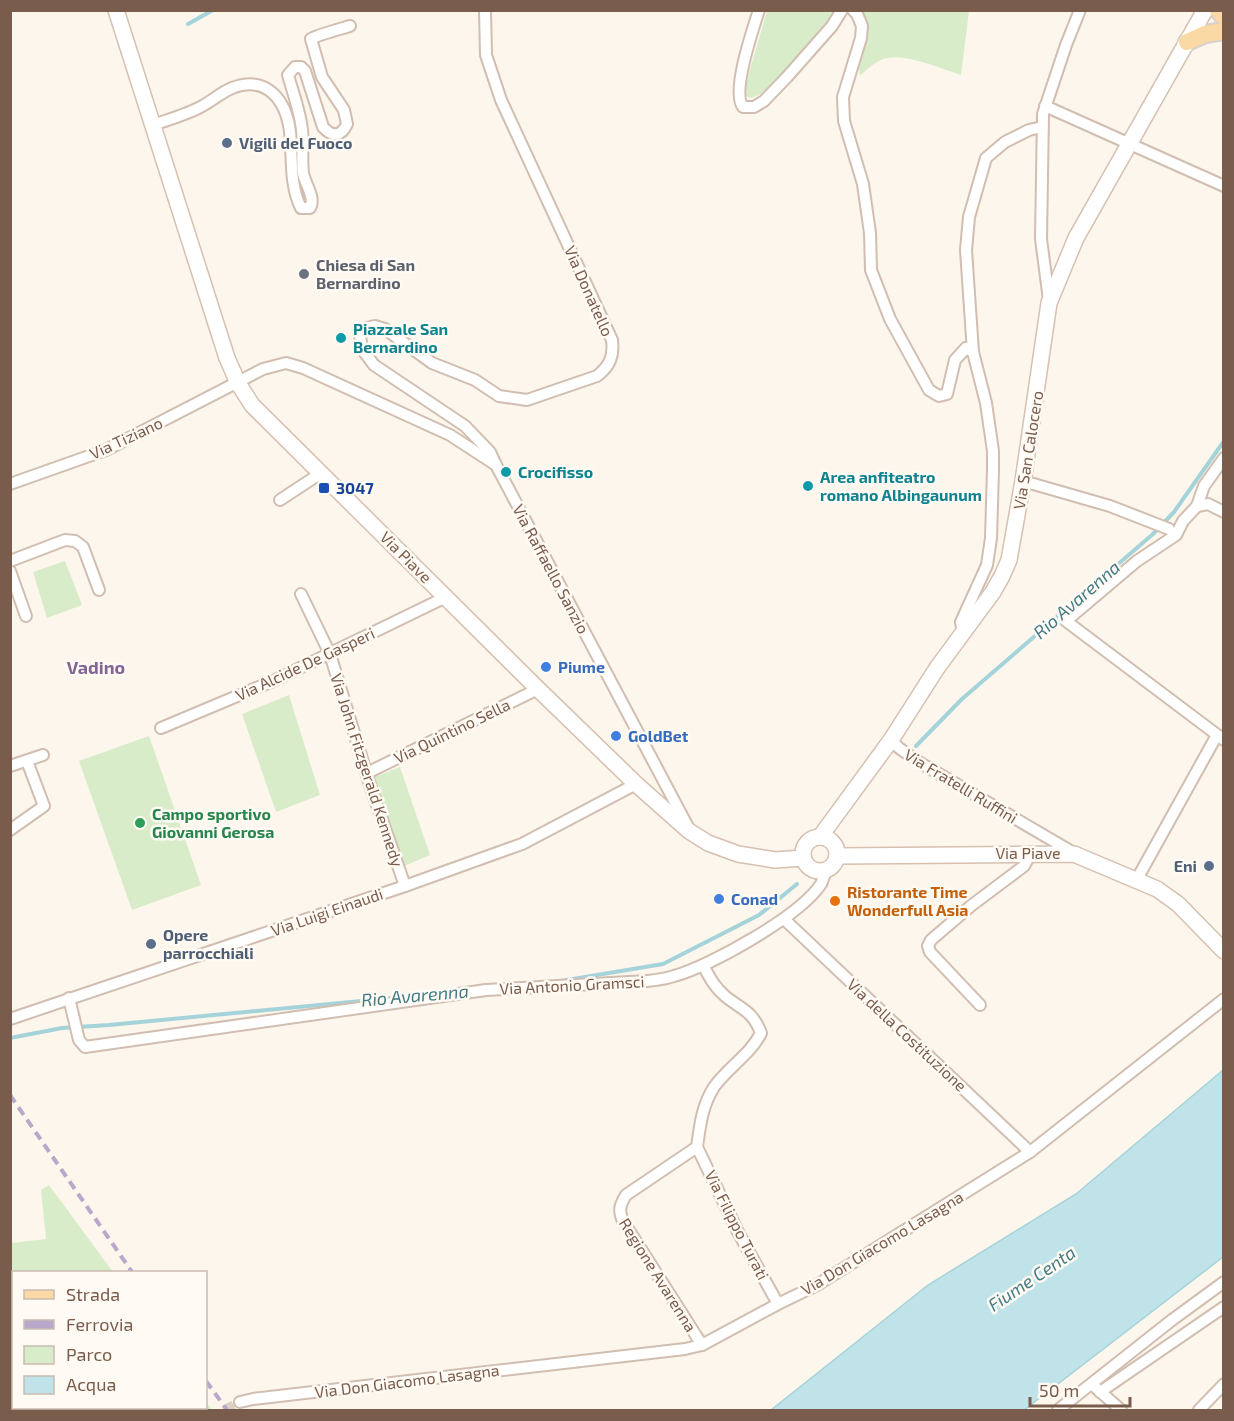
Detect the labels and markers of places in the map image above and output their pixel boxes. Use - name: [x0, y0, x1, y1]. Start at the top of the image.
- place label: Vigili del Fuoco: [239, 133, 353, 152]
- marker: Vigili del Fuoco: [220, 136, 234, 150]
- place label: Chiesa di San Bernardino: [316, 255, 415, 292]
- marker: Chiesa di San Bernardino: [297, 267, 311, 281]
- place label: Piazzale San Bernardino: [353, 319, 448, 356]
- marker: Piazzale San Bernardino: [334, 331, 348, 345]
- place label: Crocifisso: [518, 462, 593, 481]
- marker: Crocifisso: [499, 465, 513, 479]
- place label: Area anfiteatro romano Albingaunum: [820, 467, 982, 504]
- place label: 3047: [336, 478, 374, 497]
- marker: Area anfiteatro romano Albingaunum: [801, 479, 815, 493]
- marker: 3047: [317, 481, 331, 495]
- place label: Piume: [558, 657, 605, 676]
- marker: Piume: [539, 660, 553, 674]
- place label: GoldBet: [628, 726, 689, 745]
- marker: GoldBet: [609, 729, 623, 743]
- place label: Campo sportivo Giovanni Gerosa: [152, 804, 274, 841]
- marker: Campo sportivo Giovanni Gerosa: [133, 816, 147, 830]
- place label: Eni: [1174, 856, 1197, 875]
- marker: Eni: [1202, 859, 1216, 873]
- place label: Ristorante Time Wonderfull Asia: [847, 882, 968, 919]
- place label: Conad: [731, 889, 778, 908]
- marker: Conad: [712, 892, 726, 906]
- marker: Ristorante Time Wonderfull Asia: [828, 894, 842, 908]
- place label: Opere parrocchiali: [163, 925, 254, 962]
- marker: Opere parrocchiali: [144, 937, 158, 951]

